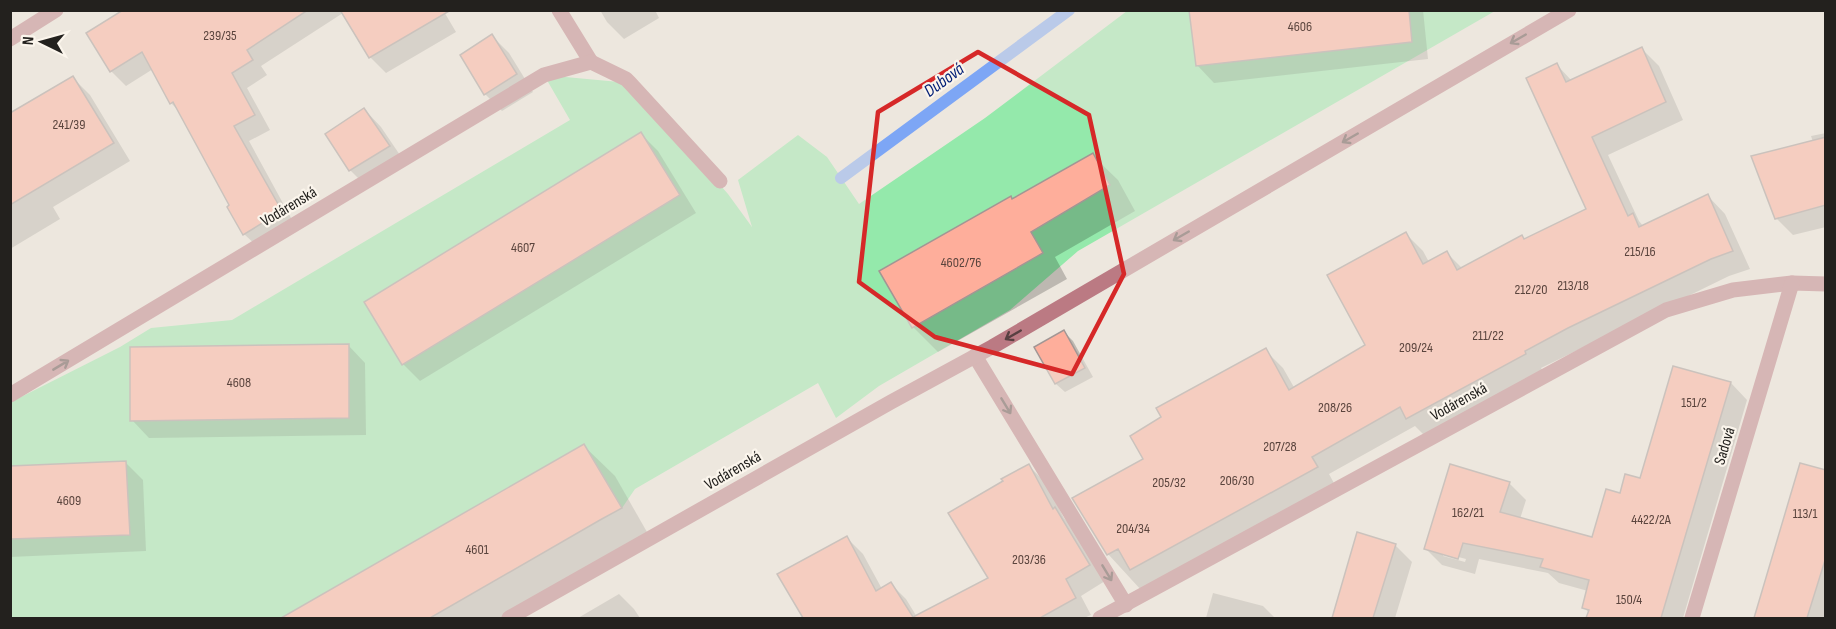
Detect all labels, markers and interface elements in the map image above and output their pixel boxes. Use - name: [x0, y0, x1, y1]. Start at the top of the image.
- north arrow: [12, 12, 72, 72]
- house number: 4606: [1288, 18, 1312, 35]
- house number: 239/35: [203, 27, 237, 44]
- one-way arrow: [1510, 34, 1527, 46]
- text: N: [19, 36, 38, 46]
- water label: Dubová: [920, 58, 969, 102]
- house number: 241/39: [53, 116, 85, 133]
- one-way arrow: [1342, 132, 1359, 144]
- street label: Vodárenská: [258, 183, 320, 231]
- one-way arrow: [1173, 230, 1190, 242]
- house number: 4607: [511, 239, 535, 256]
- house number: 215/16: [1624, 243, 1656, 260]
- house number: 4602/76: [941, 254, 981, 271]
- house number: 213/18: [1557, 277, 1589, 294]
- house number: 212/20: [1514, 281, 1548, 298]
- house number: 211/22: [1472, 327, 1504, 344]
- one-way arrow: [1005, 329, 1022, 341]
- house number: 209/24: [1399, 339, 1433, 356]
- one-way arrow: [52, 359, 69, 371]
- house number: 4608: [227, 374, 251, 391]
- street label: Vodárenská: [1427, 379, 1491, 425]
- house number: 151/2: [1681, 394, 1707, 411]
- one-way arrow: [1000, 397, 1012, 414]
- house number: 208/26: [1318, 399, 1352, 416]
- street label: Sadová: [1710, 425, 1740, 467]
- house number: 207/28: [1263, 438, 1297, 455]
- street label: Vodárenská: [701, 447, 765, 495]
- house number: 206/30: [1220, 472, 1254, 489]
- house number: 205/32: [1152, 474, 1186, 491]
- house number: 4609: [57, 492, 81, 509]
- house number: 162/21: [1452, 504, 1484, 521]
- house number: 113/1: [1793, 505, 1817, 522]
- house number: 4422/2A: [1631, 511, 1672, 528]
- house number: 204/34: [1116, 520, 1150, 537]
- house number: 4601: [465, 541, 489, 558]
- house number: 203/36: [1012, 551, 1046, 568]
- one-way arrow: [1101, 564, 1113, 581]
- house number: 150/4: [1616, 591, 1642, 608]

